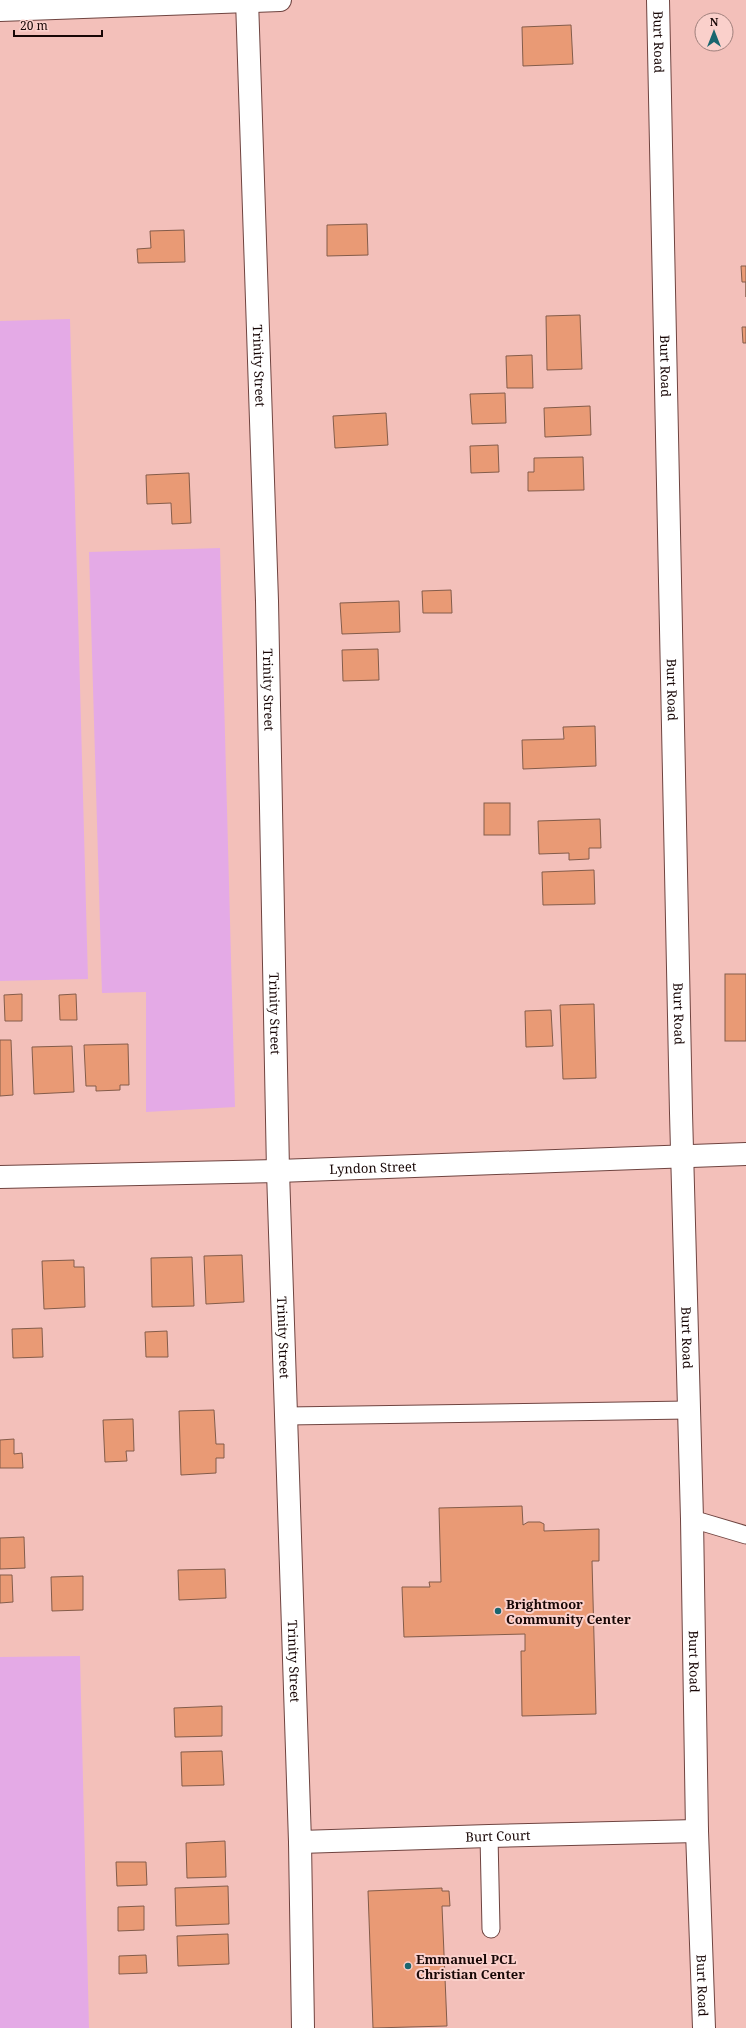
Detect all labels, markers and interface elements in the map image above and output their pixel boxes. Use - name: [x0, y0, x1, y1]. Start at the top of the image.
- street label: Burt Road: [649, 11, 669, 73]
- scale bar: [14, 12, 102, 38]
- north arrow: [694, 12, 734, 52]
- text: N: [710, 14, 719, 29]
- text: 20 m: [20, 17, 48, 34]
- street label: Trinity Street: [249, 324, 270, 408]
- street label: Burt Road: [656, 335, 675, 397]
- street label: Trinity Street: [259, 648, 279, 731]
- street label: Burt Road: [663, 659, 682, 721]
- street label: Trinity Street: [265, 972, 285, 1055]
- street label: Burt Road: [669, 982, 689, 1045]
- street label: Lyndon Street: [329, 1157, 417, 1178]
- street label: Trinity Street: [273, 1296, 294, 1379]
- street label: Burt Road: [677, 1306, 697, 1369]
- place label: Brightmoor Community Center: [506, 1595, 631, 1628]
- marker: Brightmoor Community Center: [493, 1606, 503, 1616]
- street label: Trinity Street: [284, 1620, 304, 1703]
- street label: Burt Road: [685, 1630, 704, 1693]
- street label: Burt Court: [465, 1826, 531, 1846]
- place label: Emmanuel PCL Christian Center: [416, 1950, 525, 1983]
- street label: Burt Road: [692, 1954, 713, 2017]
- marker: Emmanuel PCL Christian Center: [403, 1961, 413, 1971]

